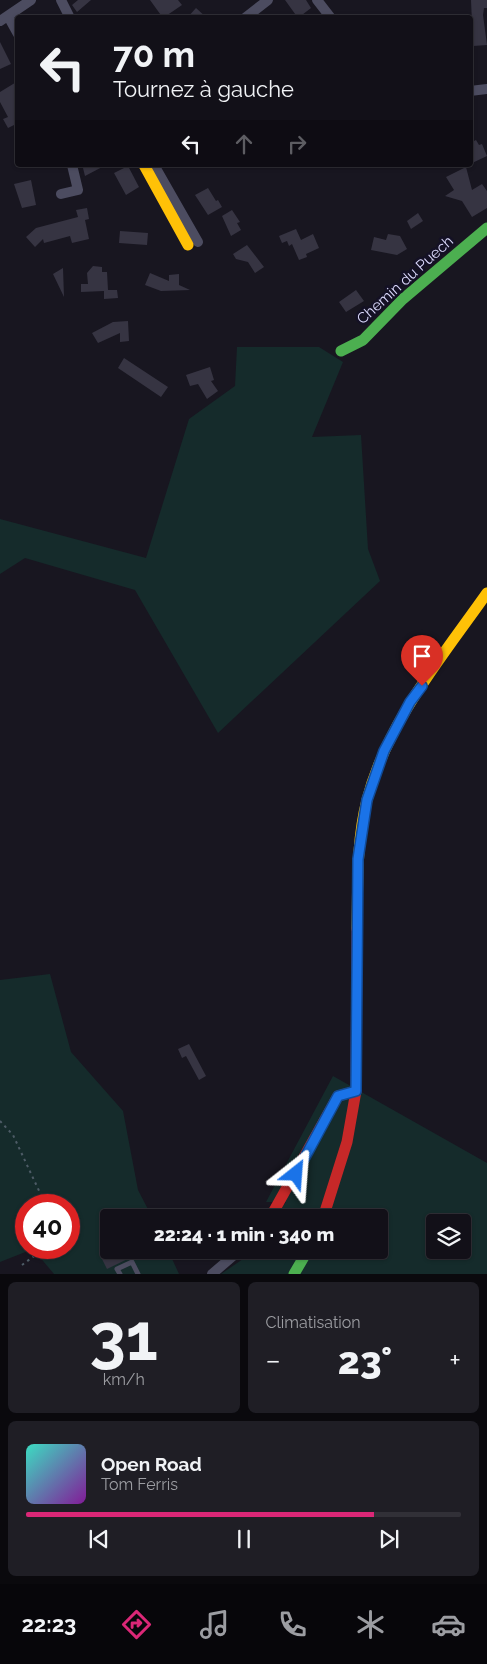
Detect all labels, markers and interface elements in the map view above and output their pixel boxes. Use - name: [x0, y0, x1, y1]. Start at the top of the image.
- text: 70 m: [113, 34, 195, 75]
- icon: left: [30, 35, 95, 100]
- text: Tournez à gauche: [113, 76, 294, 102]
- icon: left: [177, 130, 205, 158]
- icon: ahead: [230, 130, 258, 158]
- icon: right: [283, 130, 311, 158]
- street label: Chemin du Puech: [353, 232, 457, 328]
- pin: [401, 635, 443, 686]
- icon: arrive: [408, 642, 436, 670]
- position arrow: [269, 1147, 321, 1199]
- speed limit sign: 40: [15, 1194, 80, 1259]
- map controls: [426, 1214, 471, 1259]
- button: layers: [426, 1214, 471, 1259]
- text: 22:24 · 1 min · 340 m: [154, 1223, 334, 1245]
- text: 31: [90, 1299, 158, 1375]
- text: Climatisation: [266, 1313, 361, 1332]
- text: 23°: [338, 1338, 392, 1383]
- text: −: [266, 1344, 281, 1377]
- text: +: [449, 1344, 461, 1377]
- text: km/h: [103, 1370, 145, 1389]
- text: Open Road: [101, 1453, 202, 1475]
- text: Tom Ferris: [101, 1475, 178, 1494]
- icon: previous: [85, 1525, 113, 1553]
- icon: pause: [230, 1525, 258, 1553]
- icon: next: [375, 1525, 403, 1553]
- icon: directions: [119, 1607, 154, 1642]
- icon: music: [197, 1607, 232, 1642]
- icon: phone: [275, 1607, 310, 1642]
- icon: climate: [353, 1607, 388, 1642]
- icon: car: [431, 1607, 466, 1642]
- text: 22:23: [21, 1611, 76, 1637]

